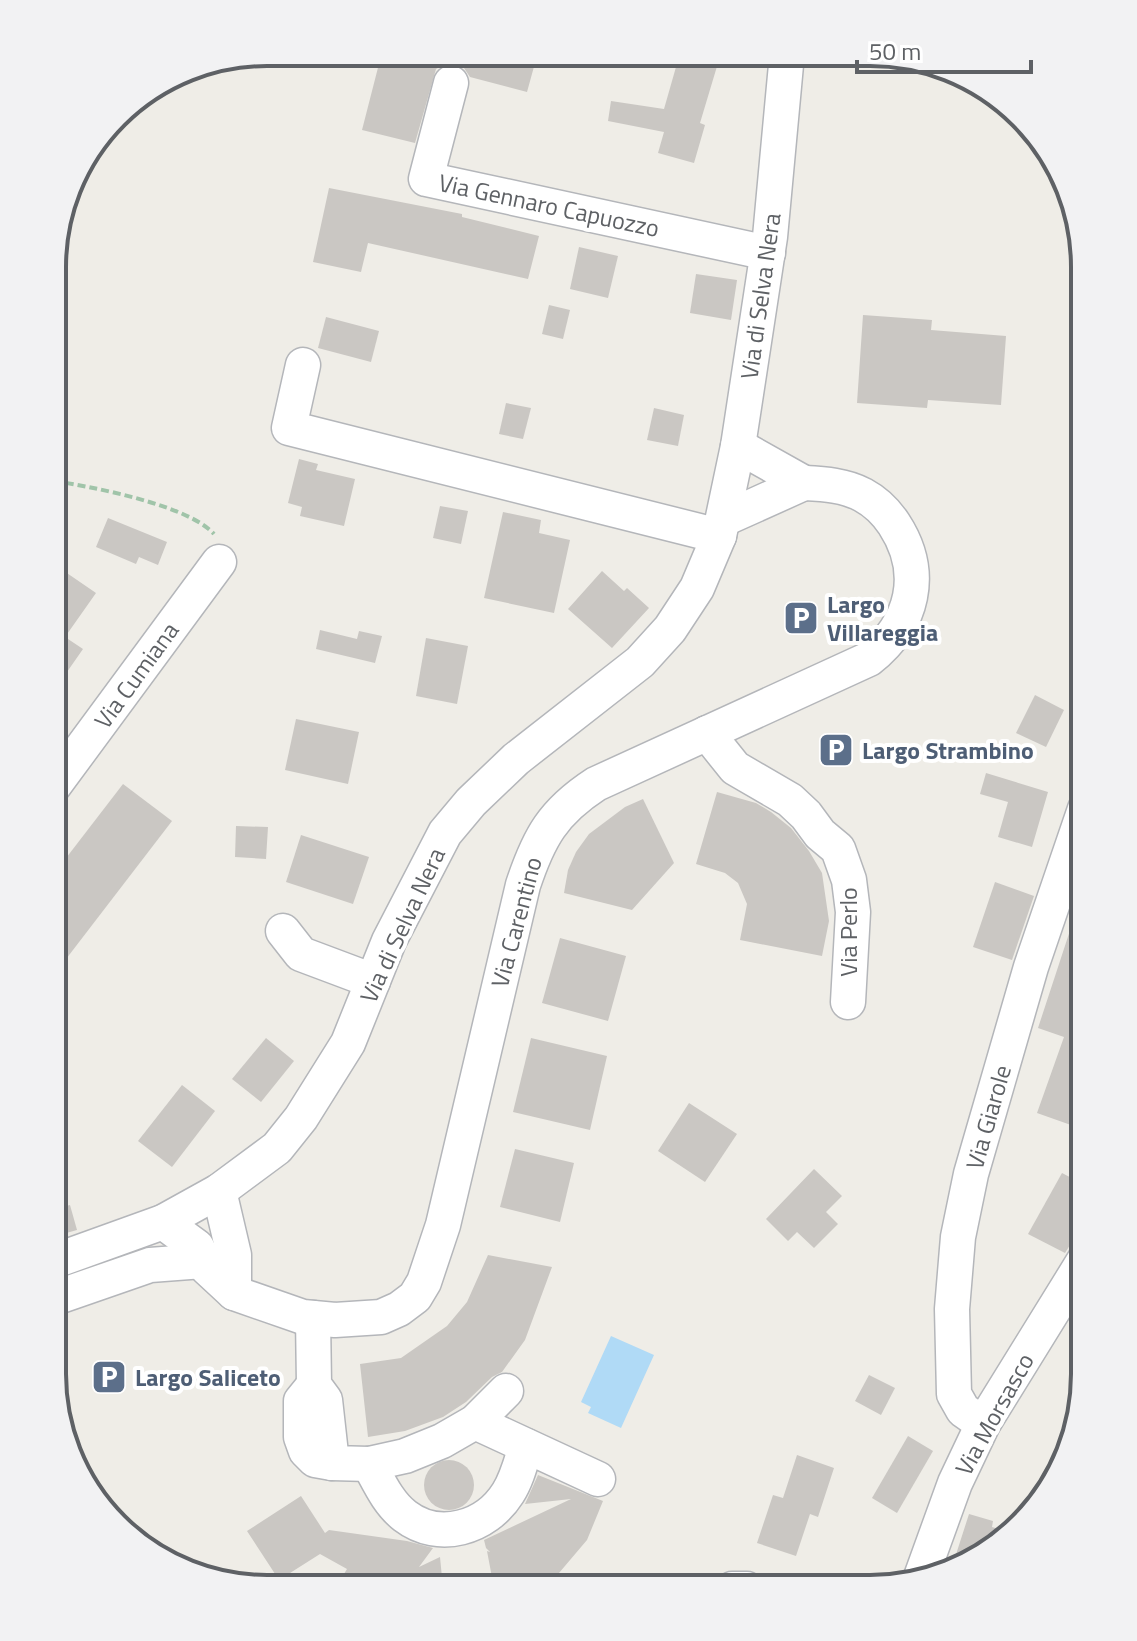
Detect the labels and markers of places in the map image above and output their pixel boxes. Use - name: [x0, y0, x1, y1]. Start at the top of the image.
- place label: Largo Villareggia: [827, 586, 938, 650]
- parking icon: Largo Villareggia: [782, 599, 820, 637]
- parking icon: Largo Strambino: [817, 731, 855, 769]
- place label: Largo Strambino: [862, 732, 1034, 768]
- parking icon: Largo Saliceto: [90, 1358, 128, 1396]
- place label: Largo Saliceto: [135, 1359, 281, 1395]

